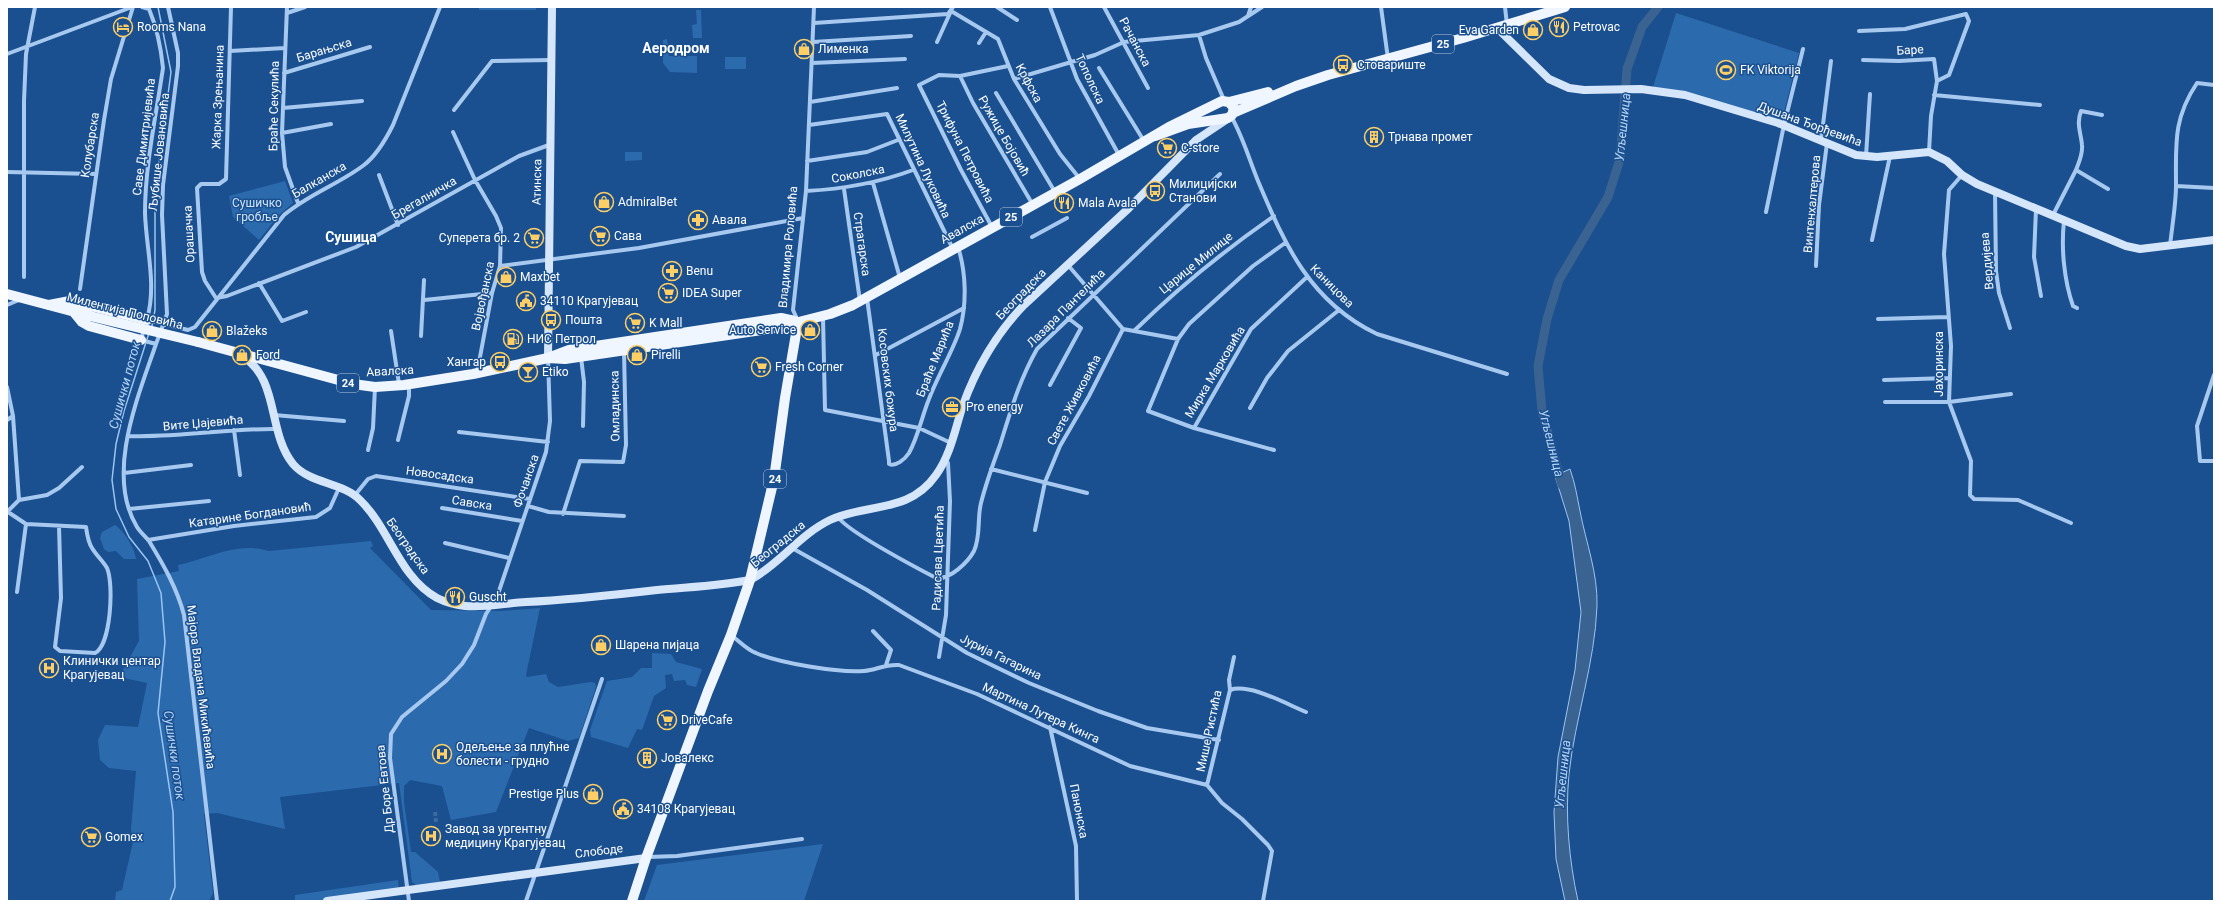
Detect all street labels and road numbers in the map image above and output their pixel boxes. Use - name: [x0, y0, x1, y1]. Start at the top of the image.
- street label: Рачанска: [1116, 15, 1154, 69]
- street label: Барањска: [295, 35, 353, 65]
- road number: 25: [1432, 35, 1454, 53]
- street label: Баре: [1896, 42, 1924, 58]
- street label: Жарка Зрењанина: [209, 45, 227, 149]
- street label: Тополска: [1072, 52, 1108, 106]
- street label: Браће Секулића: [266, 61, 282, 151]
- street label: Крфска: [1013, 61, 1045, 105]
- street label: Саве Димитријевића: [130, 78, 158, 196]
- street label: Љубише Јовановића: [146, 92, 172, 212]
- street label: Ружице Бојовић: [975, 93, 1033, 179]
- street label: Трифуна Петровића: [933, 99, 997, 205]
- street label: Душана Ђорђевића: [1756, 99, 1864, 149]
- street label: Колубарска: [78, 111, 102, 179]
- street label: Милутина Луковића: [893, 112, 953, 220]
- street label: Винтенхалтерова: [1801, 155, 1823, 253]
- street label: Балканска: [289, 159, 349, 201]
- street label: Атинска: [530, 159, 544, 205]
- street label: Соколска: [830, 162, 886, 186]
- street label: Брегалничка: [389, 174, 459, 222]
- street label: Владимира Роловића: [776, 185, 800, 309]
- street label: Орашачка: [181, 205, 197, 263]
- road number: 25: [1000, 208, 1022, 226]
- street label: Страгарска: [851, 211, 873, 277]
- street label: Авалска: [938, 211, 986, 247]
- street label: Царице Милице: [1157, 229, 1235, 297]
- street label: Вердијева: [1978, 232, 1996, 290]
- street label: Војвођанска: [469, 260, 497, 332]
- street label: Каницова: [1307, 261, 1357, 311]
- street label: Београдска: [993, 266, 1049, 322]
- street label: Лазара Пантелића: [1024, 266, 1108, 350]
- street label: Милентија Поповића: [66, 290, 184, 332]
- street label: Браће Марића: [913, 319, 957, 399]
- street label: Мирка Марковића: [1182, 324, 1248, 420]
- street label: Косовских божура: [875, 327, 901, 433]
- street label: Јахоринска: [1932, 331, 1946, 397]
- street label: Свете Живковића: [1044, 352, 1104, 448]
- street label: Авалска: [366, 363, 414, 379]
- street label: Омладинска: [607, 370, 623, 442]
- road number: 24: [337, 374, 359, 392]
- street label: Вите Џајевића: [162, 413, 244, 433]
- street label: Фочанска: [510, 453, 542, 509]
- street label: Новосадска: [405, 463, 475, 487]
- road number: 24: [764, 470, 786, 488]
- street label: Савска: [451, 493, 493, 513]
- street label: Катарине Богдановић: [188, 499, 312, 531]
- street label: Радисава Цветића: [929, 505, 947, 611]
- street label: Београдска: [383, 515, 433, 577]
- street label: Београдска: [748, 518, 808, 570]
- street label: Мајора Владана Микићевића: [184, 604, 218, 770]
- street label: Јурија Гагарина: [958, 631, 1044, 683]
- street label: Мартина Лутера Кинга: [980, 680, 1102, 746]
- street label: Мише Ристића: [1193, 689, 1225, 773]
- street label: Др Боре Евтова: [373, 744, 397, 834]
- street label: Панонска: [1067, 783, 1091, 839]
- street label: Слободе: [574, 841, 624, 861]

